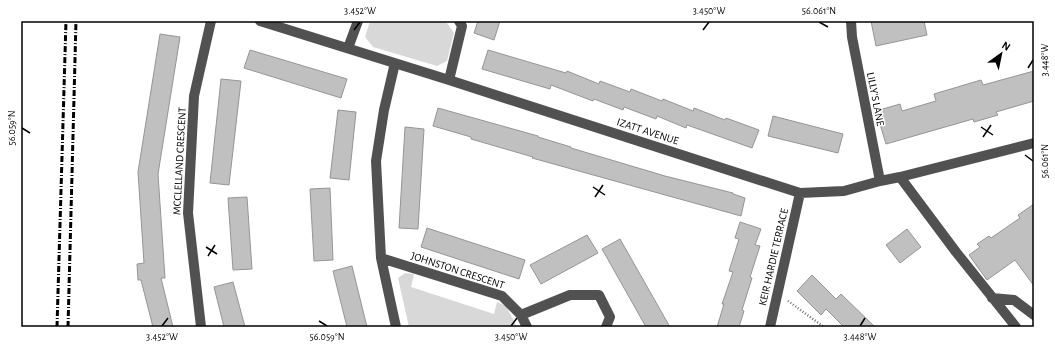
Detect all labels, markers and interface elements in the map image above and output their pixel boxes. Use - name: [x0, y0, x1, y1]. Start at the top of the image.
- text: 3.452°W: [344, 6, 376, 16]
- text: 3.450°W: [693, 6, 725, 16]
- text: 56.061°N: [802, 6, 836, 16]
- north arrow: [981, 34, 1021, 74]
- text: N: [1000, 39, 1012, 53]
- text: 3.448°W: [1040, 44, 1050, 76]
- street label: LILLY'S LANE: [865, 71, 886, 128]
- street label: MCCLELLAND CRESCENT: [171, 106, 188, 215]
- text: 56.059°N: [7, 110, 17, 146]
- street label: IZATT AVENUE: [616, 116, 681, 147]
- text: 56.061°N: [1040, 144, 1050, 178]
- street label: KEIR HARDIE TERRACE: [757, 207, 790, 307]
- street label: JOHNSTON CRESCENT: [410, 250, 507, 291]
- text: 3.452°W: [146, 332, 178, 342]
- text: 56.059°N: [309, 332, 345, 342]
- text: 3.450°W: [495, 332, 527, 342]
- text: 3.448°W: [844, 332, 876, 342]

